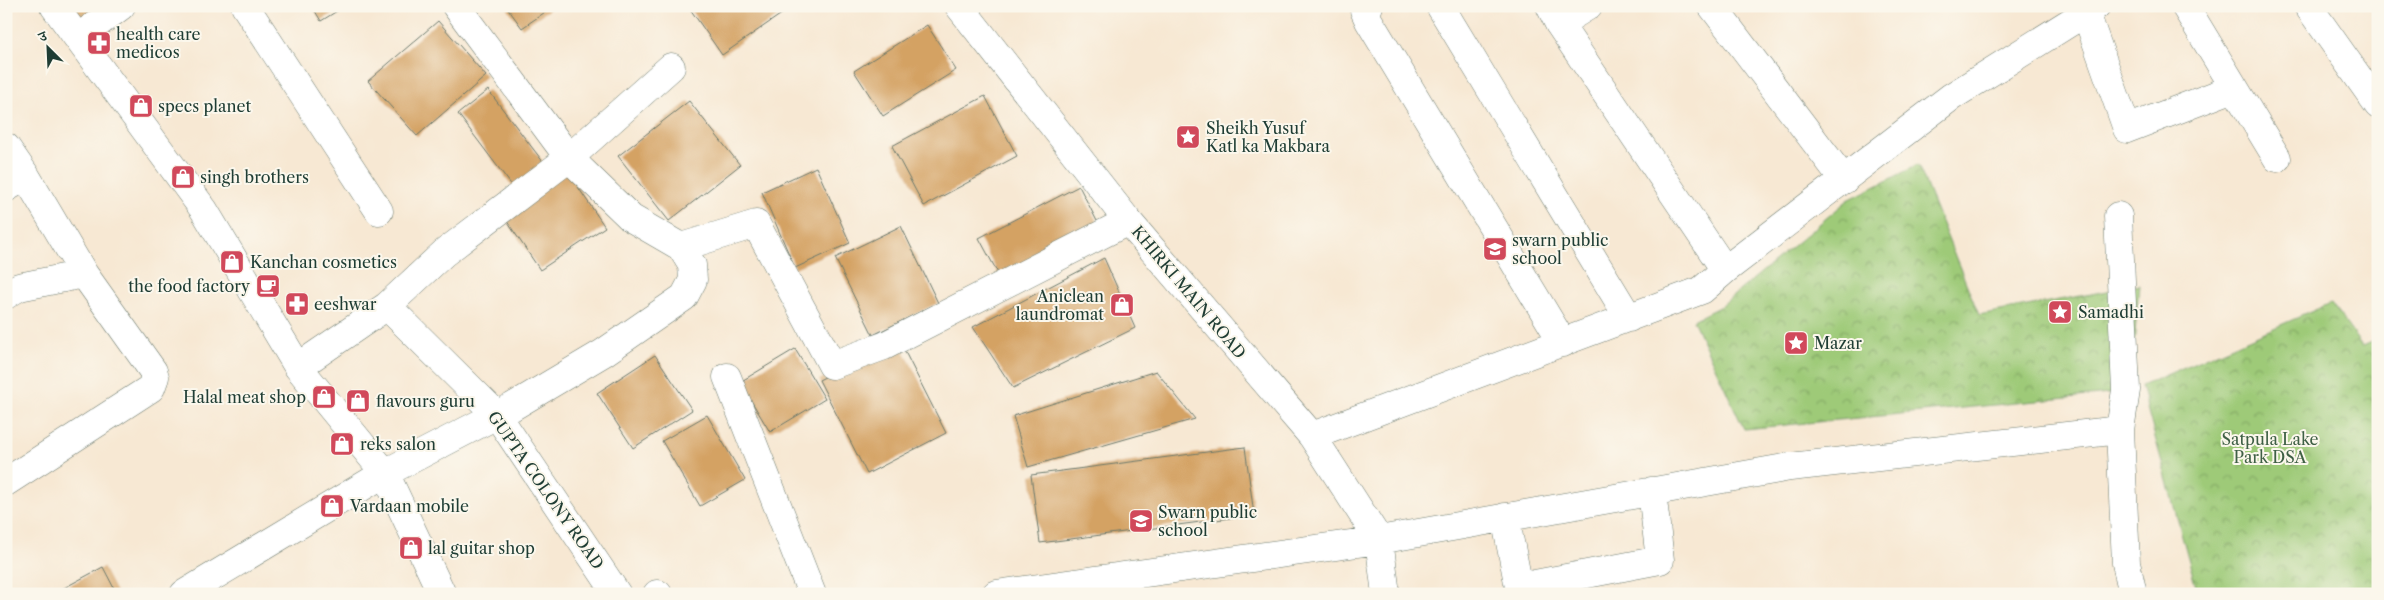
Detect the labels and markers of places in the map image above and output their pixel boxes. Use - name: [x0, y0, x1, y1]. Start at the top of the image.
- place label: health care medicos: [116, 24, 200, 62]
- pharmacy icon: health care medicos: [86, 30, 112, 56]
- shop icon: specs planet: [128, 93, 154, 119]
- place label: specs planet: [158, 96, 251, 116]
- place label: Sheikh Yusuf Katl ka Makbara: [1206, 118, 1330, 156]
- place icon: Sheikh Yusuf Katl ka Makbara: [1175, 124, 1201, 150]
- shop icon: singh brothers: [170, 164, 196, 190]
- place label: singh brothers: [200, 167, 309, 187]
- place label: swarn public school: [1512, 230, 1609, 268]
- school or university icon: swarn public school: [1482, 236, 1508, 262]
- shop icon: Kanchan cosmetics: [219, 249, 245, 275]
- place label: Kanchan cosmetics: [250, 252, 397, 272]
- cafe icon: the food factory: [255, 273, 281, 299]
- place label: the food factory: [128, 276, 251, 296]
- place label: Aniclean laundromat: [1016, 286, 1104, 324]
- pharmacy icon: eeshwar: [284, 291, 310, 317]
- shop icon: Aniclean laundromat: [1109, 292, 1135, 318]
- place label: eeshwar: [314, 294, 377, 314]
- place icon: Samadhi: [2047, 299, 2073, 325]
- place label: Samadhi: [2078, 302, 2144, 322]
- place icon: Mazar: [1783, 330, 1809, 356]
- place label: Mazar: [1814, 333, 1862, 353]
- shop icon: Halal meat shop: [311, 384, 337, 410]
- place label: Halal meat shop: [183, 387, 306, 407]
- shop icon: flavours guru: [345, 388, 371, 414]
- place label: flavours guru: [376, 391, 475, 411]
- shop icon: reks salon: [329, 431, 355, 457]
- place label: reks salon: [360, 434, 436, 454]
- shop icon: Vardaan mobile: [319, 493, 345, 519]
- place label: Vardaan mobile: [349, 496, 469, 516]
- place label: Swarn public school: [1158, 502, 1257, 540]
- school or university icon: Swarn public school: [1128, 508, 1154, 534]
- shop icon: lal guitar shop: [398, 535, 424, 561]
- place label: lal guitar shop: [428, 538, 535, 558]

